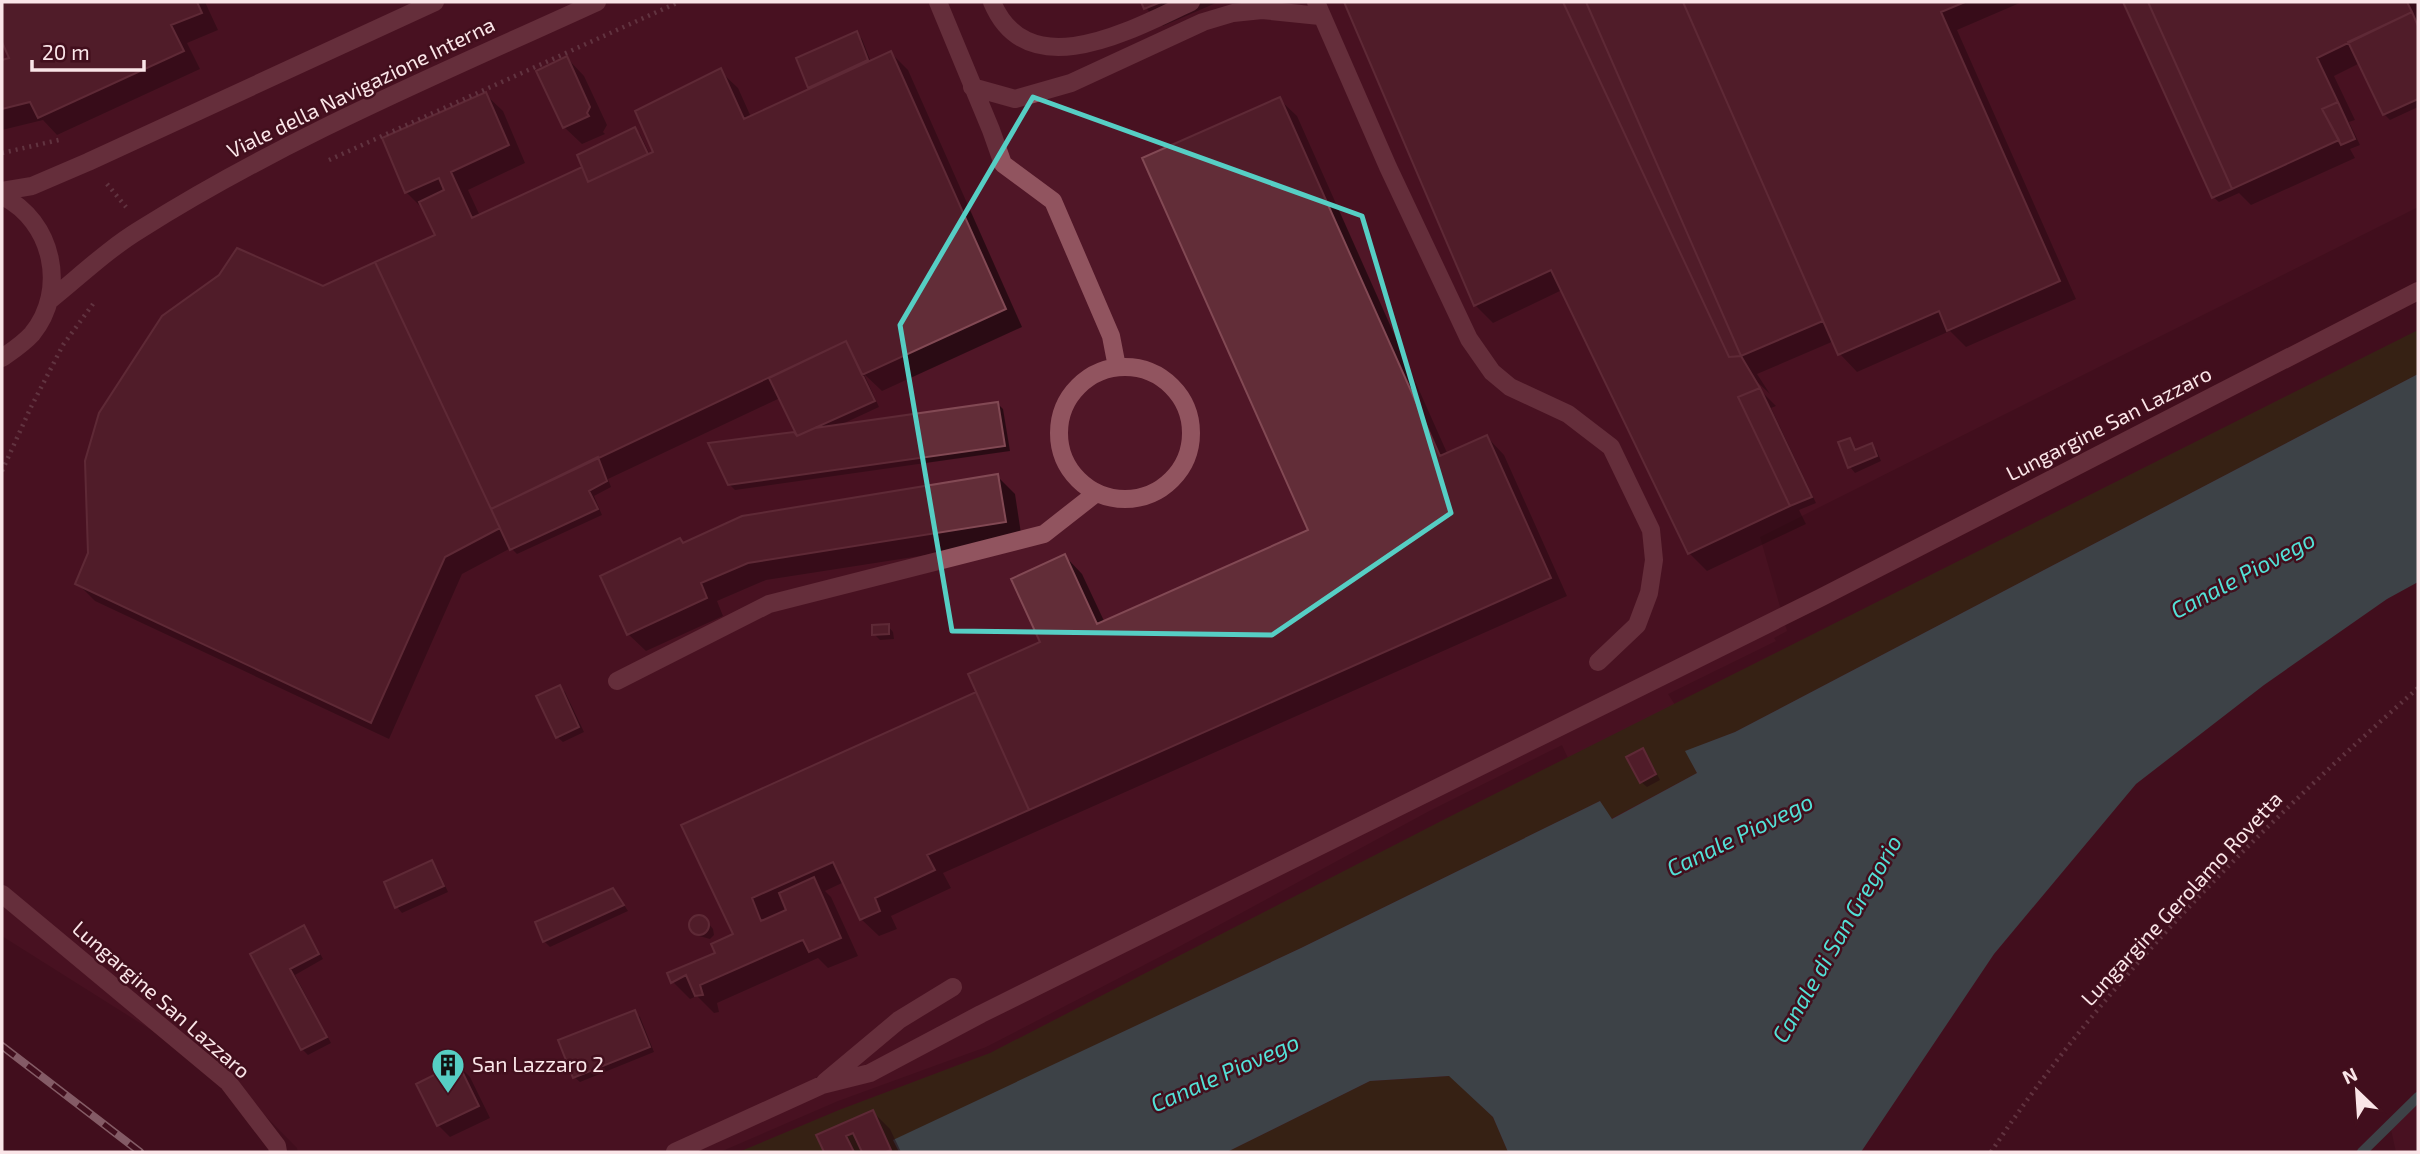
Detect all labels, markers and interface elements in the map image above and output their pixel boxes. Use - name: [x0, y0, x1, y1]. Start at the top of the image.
- street label: Viale della Navigazione Interna: [222, 11, 498, 162]
- scale bar: [32, 28, 144, 72]
- text: 20 m: [42, 39, 90, 64]
- street label: Lungargine San Lazzaro: [2001, 360, 2215, 485]
- water label: Canale Piovego: [2166, 524, 2320, 624]
- street label: Lungargine Gerolamo Rovetta: [2075, 786, 2287, 1010]
- water label: Canale Piovego: [1662, 787, 1817, 882]
- water label: Canale di San Gregorio: [1765, 830, 1907, 1047]
- street label: Lungargine San Lazzaro: [68, 915, 256, 1083]
- water label: Canale Piovego: [1146, 1027, 1303, 1117]
- building icon: San Lazzaro 2: [429, 1046, 467, 1095]
- place label: San Lazzaro 2: [472, 1051, 604, 1076]
- north arrow: [2322, 1056, 2392, 1126]
- text: N: [2339, 1062, 2361, 1088]

